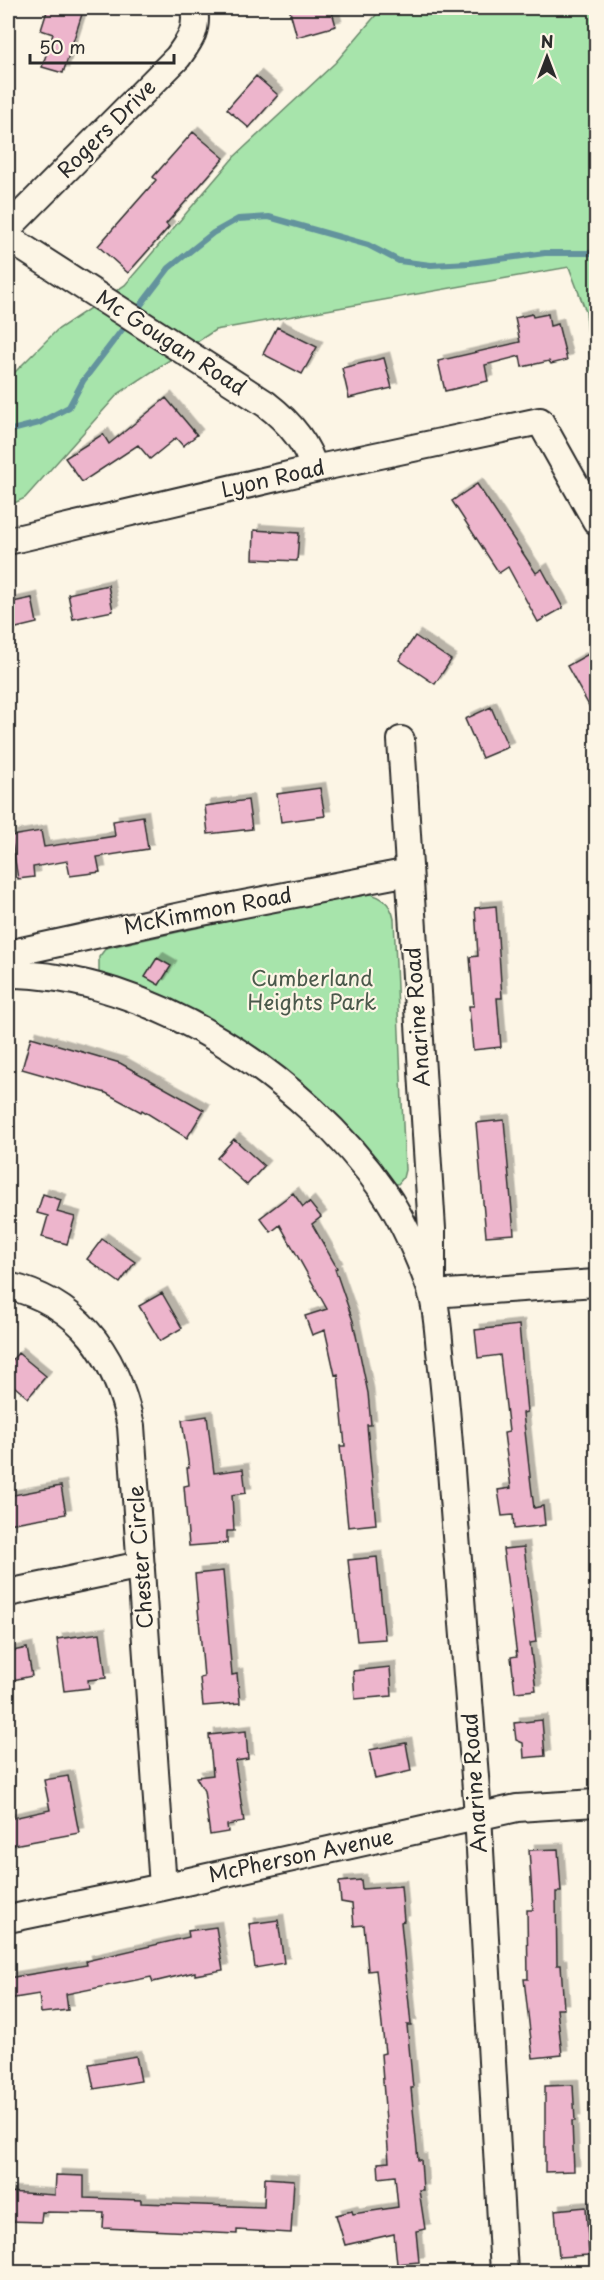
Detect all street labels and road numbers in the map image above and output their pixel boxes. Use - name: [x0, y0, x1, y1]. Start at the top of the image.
- street label: Rogers Drive: [49, 71, 162, 184]
- street label: Mc Gougan Road: [91, 281, 254, 402]
- street label: Lyon Road: [218, 450, 328, 505]
- street label: McKimmon Road: [121, 877, 294, 941]
- street label: Anarine Road: [395, 946, 437, 1088]
- street label: Chester Circle: [118, 1484, 160, 1630]
- street label: Anarine Road: [452, 1712, 494, 1854]
- street label: McPherson Avenue: [205, 1819, 396, 1889]

